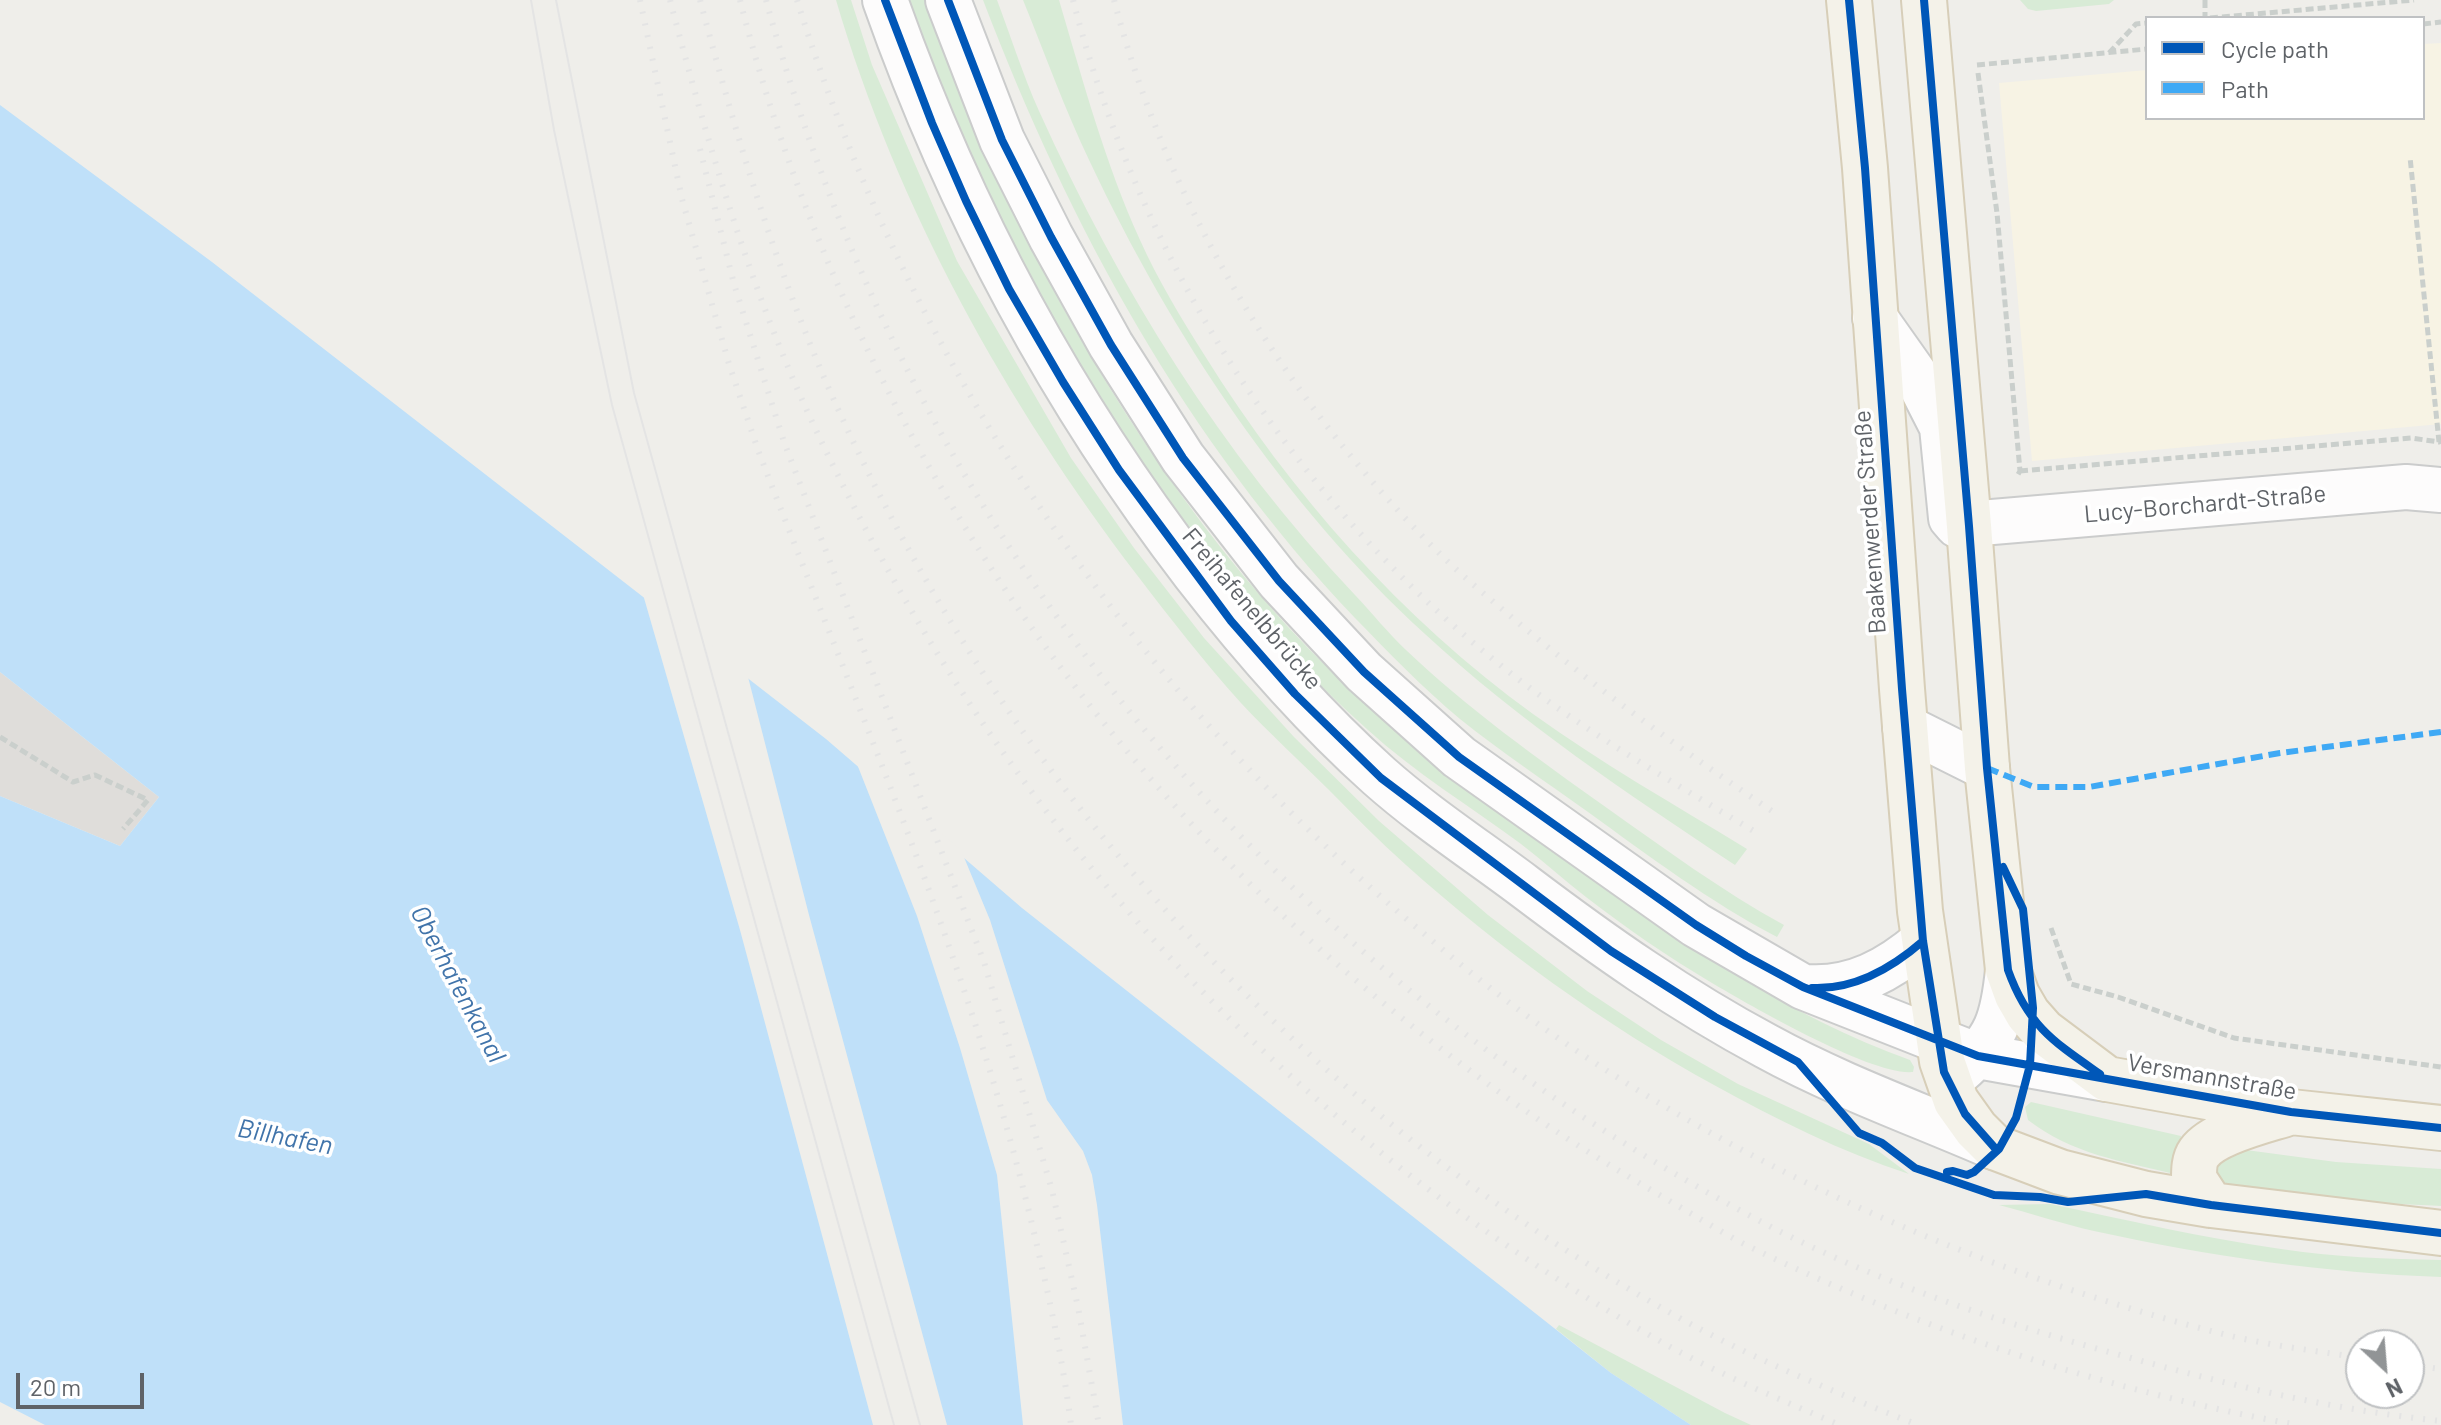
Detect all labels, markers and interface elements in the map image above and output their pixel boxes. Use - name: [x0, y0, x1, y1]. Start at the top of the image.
- legend: [2145, 16, 2425, 120]
- text: Cycle path: [2221, 34, 2329, 63]
- text: Path: [2221, 74, 2269, 103]
- street label: Baakenwerder Straße: [1848, 409, 1892, 635]
- street label: Lucy-Borchardt-Straße: [2083, 479, 2327, 529]
- street label: Freihafenelbbrücke: [1176, 522, 1328, 696]
- water label: Oberhafenkanal: [404, 900, 512, 1068]
- street label: Versmannstraße: [2125, 1048, 2299, 1106]
- water label: Billhafen: [235, 1113, 335, 1161]
- north arrow: [2345, 1329, 2425, 1409]
- scale bar: [20, 1357, 148, 1407]
- text: 20 m: [30, 1372, 81, 1401]
- text: N: [2382, 1374, 2407, 1404]

